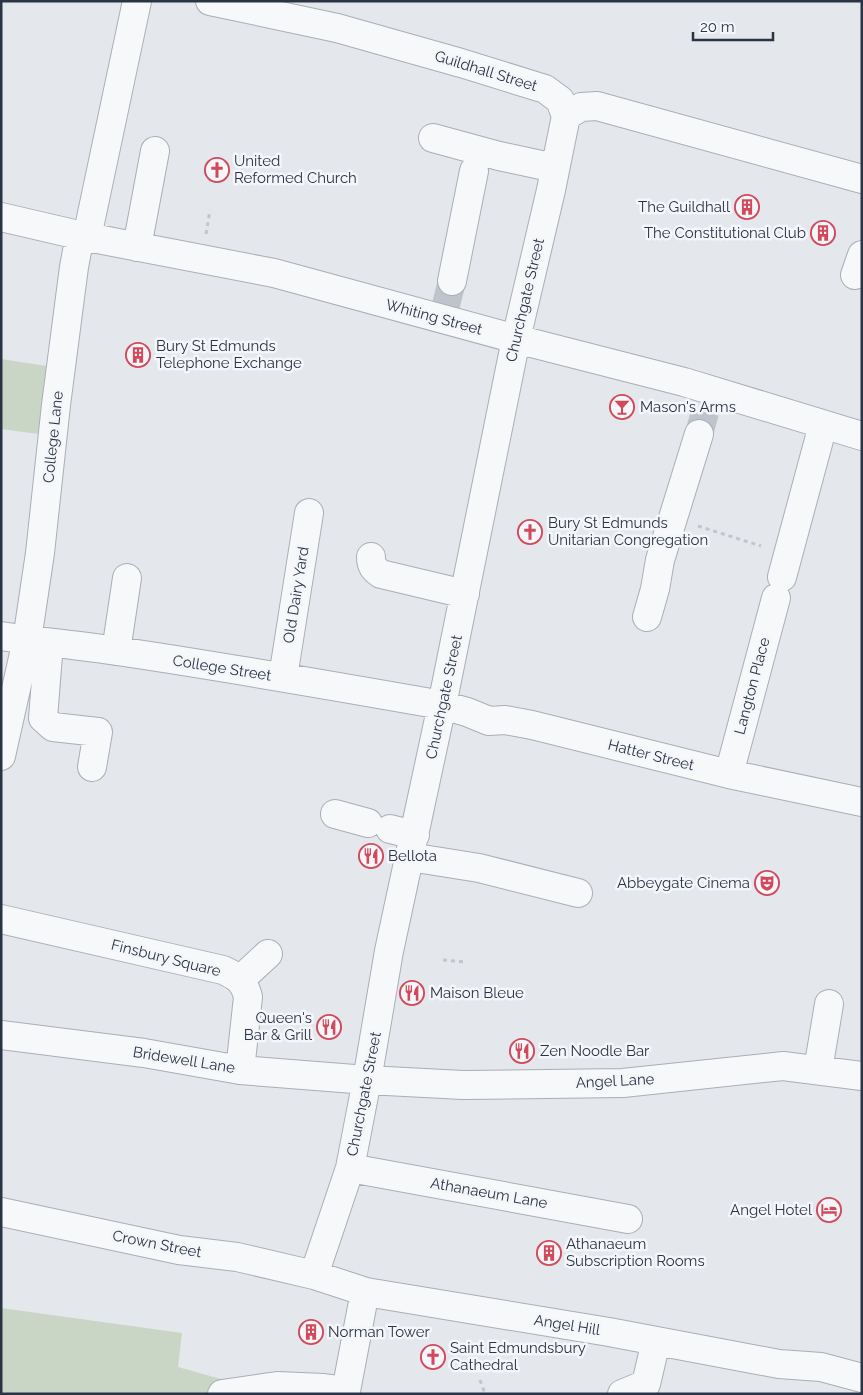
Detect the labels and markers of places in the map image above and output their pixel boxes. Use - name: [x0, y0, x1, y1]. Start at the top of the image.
- place label: United Reformed Church: [234, 152, 357, 187]
- church icon: United Reformed Church: [204, 157, 230, 183]
- building icon: The Guildhall: [734, 194, 760, 220]
- place label: The Guildhall: [638, 198, 731, 216]
- building icon: The Constitutional Club: [810, 220, 836, 246]
- place label: The Constitutional Club: [644, 224, 806, 242]
- place label: Bury St Edmunds Telephone Exchange: [156, 337, 302, 372]
- building icon: Bury St Edmunds Telephone Exchange: [125, 342, 151, 368]
- bar icon: Mason's Arms: [609, 394, 635, 420]
- place label: Mason's Arms: [640, 398, 736, 416]
- place label: Bury St Edmunds Unitarian Congregation: [548, 514, 708, 549]
- church icon: Bury St Edmunds Unitarian Congregation: [517, 519, 543, 545]
- restaurant icon: Bellota: [358, 843, 384, 869]
- place label: Bellota: [388, 847, 437, 865]
- theatre icon: Abbeygate Cinema: [754, 870, 780, 896]
- place label: Abbeygate Cinema: [617, 874, 750, 892]
- restaurant icon: Maison Bleue: [399, 980, 425, 1006]
- place label: Maison Bleue: [430, 984, 524, 1002]
- place label: Queen's Bar & Grill: [244, 1009, 313, 1044]
- restaurant icon: Queen's Bar & Grill: [316, 1014, 342, 1040]
- restaurant icon: Zen Noodle Bar: [509, 1038, 535, 1064]
- place label: Zen Noodle Bar: [540, 1042, 650, 1060]
- hotel icon: Angel Hotel: [816, 1197, 842, 1223]
- place label: Angel Hotel: [730, 1201, 813, 1219]
- place label: Athanaeum Subscription Rooms: [566, 1235, 705, 1270]
- building icon: Athanaeum Subscription Rooms: [536, 1240, 562, 1266]
- building icon: Norman Tower: [298, 1319, 324, 1345]
- place label: Norman Tower: [328, 1323, 431, 1341]
- place label: Saint Edmundsbury Cathedral: [450, 1339, 586, 1374]
- church icon: Saint Edmundsbury Cathedral: [420, 1344, 446, 1370]

